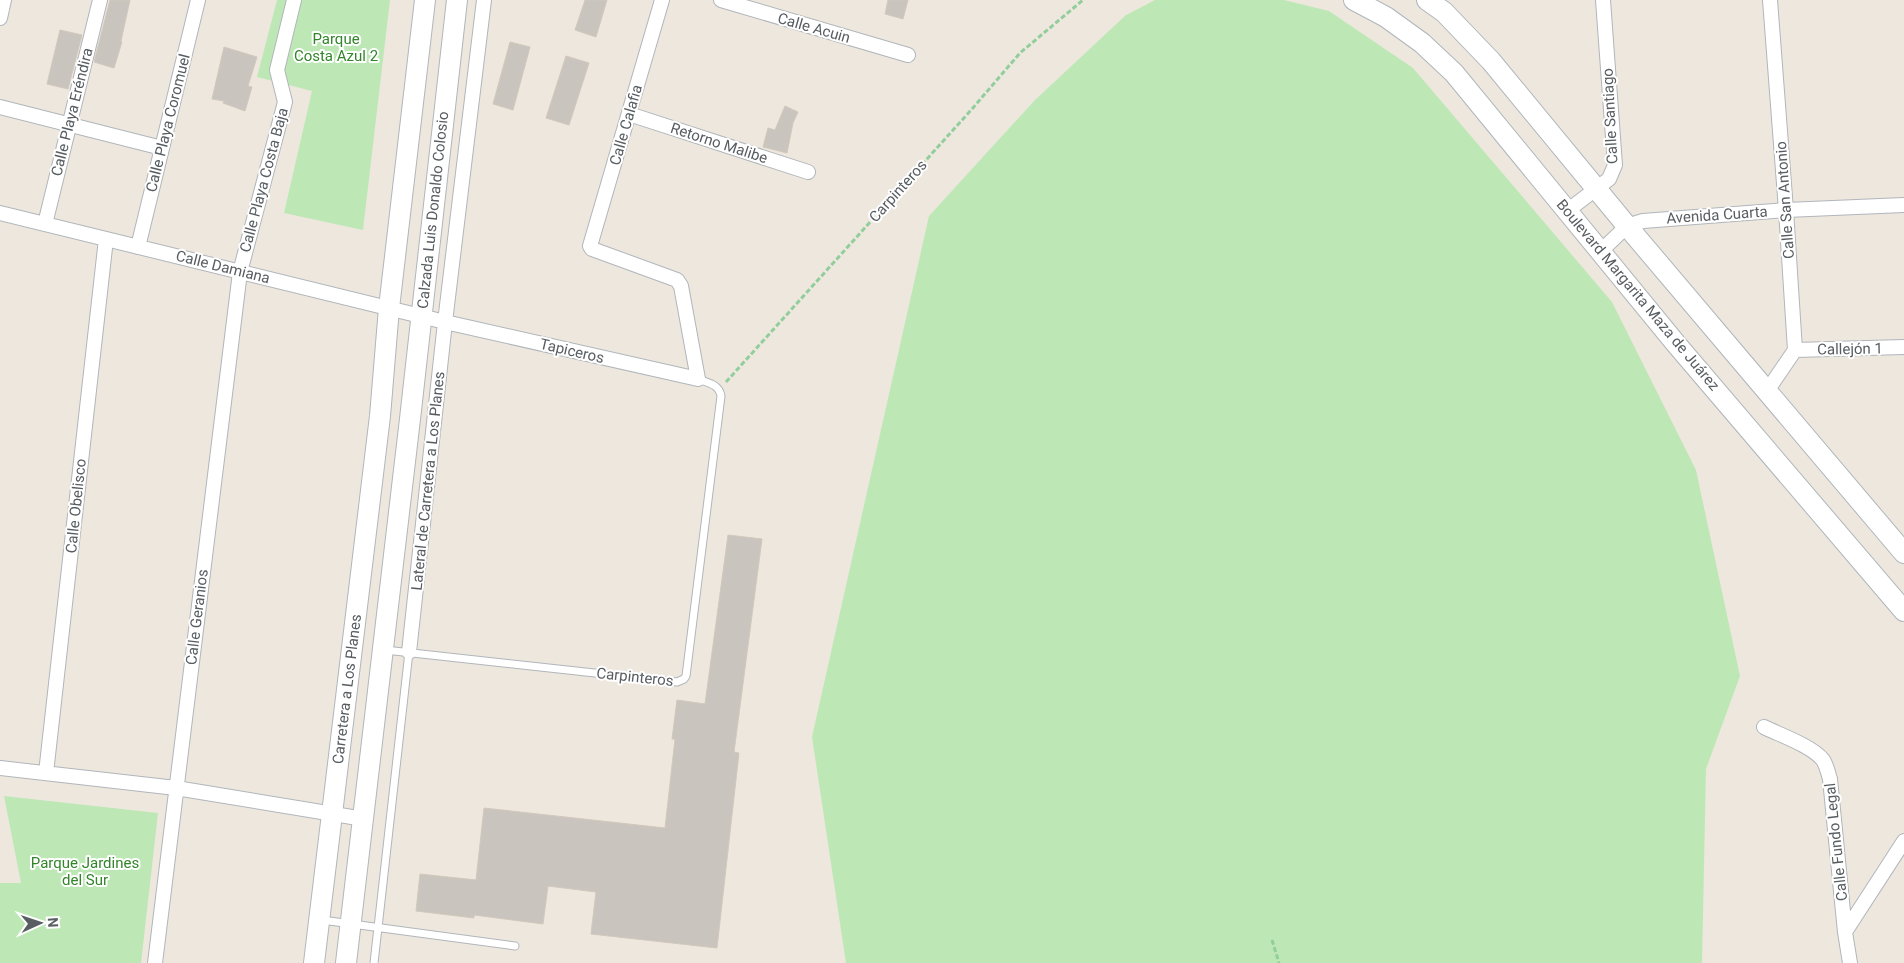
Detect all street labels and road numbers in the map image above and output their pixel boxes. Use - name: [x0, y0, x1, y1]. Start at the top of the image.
- street label: Calle Acuin: [776, 9, 852, 47]
- street label: Calle Playa Eréndira: [47, 46, 97, 178]
- street label: Calle Playa Coromuel: [142, 52, 194, 194]
- street label: Calle Santiago: [1599, 68, 1621, 164]
- street label: Calle Calafia: [606, 83, 646, 167]
- street label: Calle Playa Costa Baja: [236, 106, 292, 254]
- street label: Calzada Luis Donaldo Colosio: [414, 110, 452, 310]
- street label: Retorno Malibe: [668, 119, 770, 167]
- street label: Calle San Antonio: [1772, 141, 1798, 259]
- street label: Carpinteros: [865, 156, 931, 226]
- street label: Boulevard Margarita Maza de Juárez: [1553, 196, 1723, 394]
- street label: Avenida Cuarta: [1666, 202, 1768, 228]
- street label: Calle Damiana: [174, 247, 272, 287]
- street label: Tapiceros: [538, 335, 606, 367]
- street label: Callejón 1: [1817, 339, 1883, 359]
- street label: Lateral de Carretera a Los Planes: [408, 371, 448, 591]
- street label: Calle Obelisco: [62, 458, 90, 554]
- street label: Calle Geranios: [182, 568, 212, 666]
- street label: Carretera a Los Planes: [329, 613, 365, 765]
- street label: Carpinteros: [596, 664, 674, 690]
- street label: Calle Fundo Legal: [1821, 782, 1851, 902]

